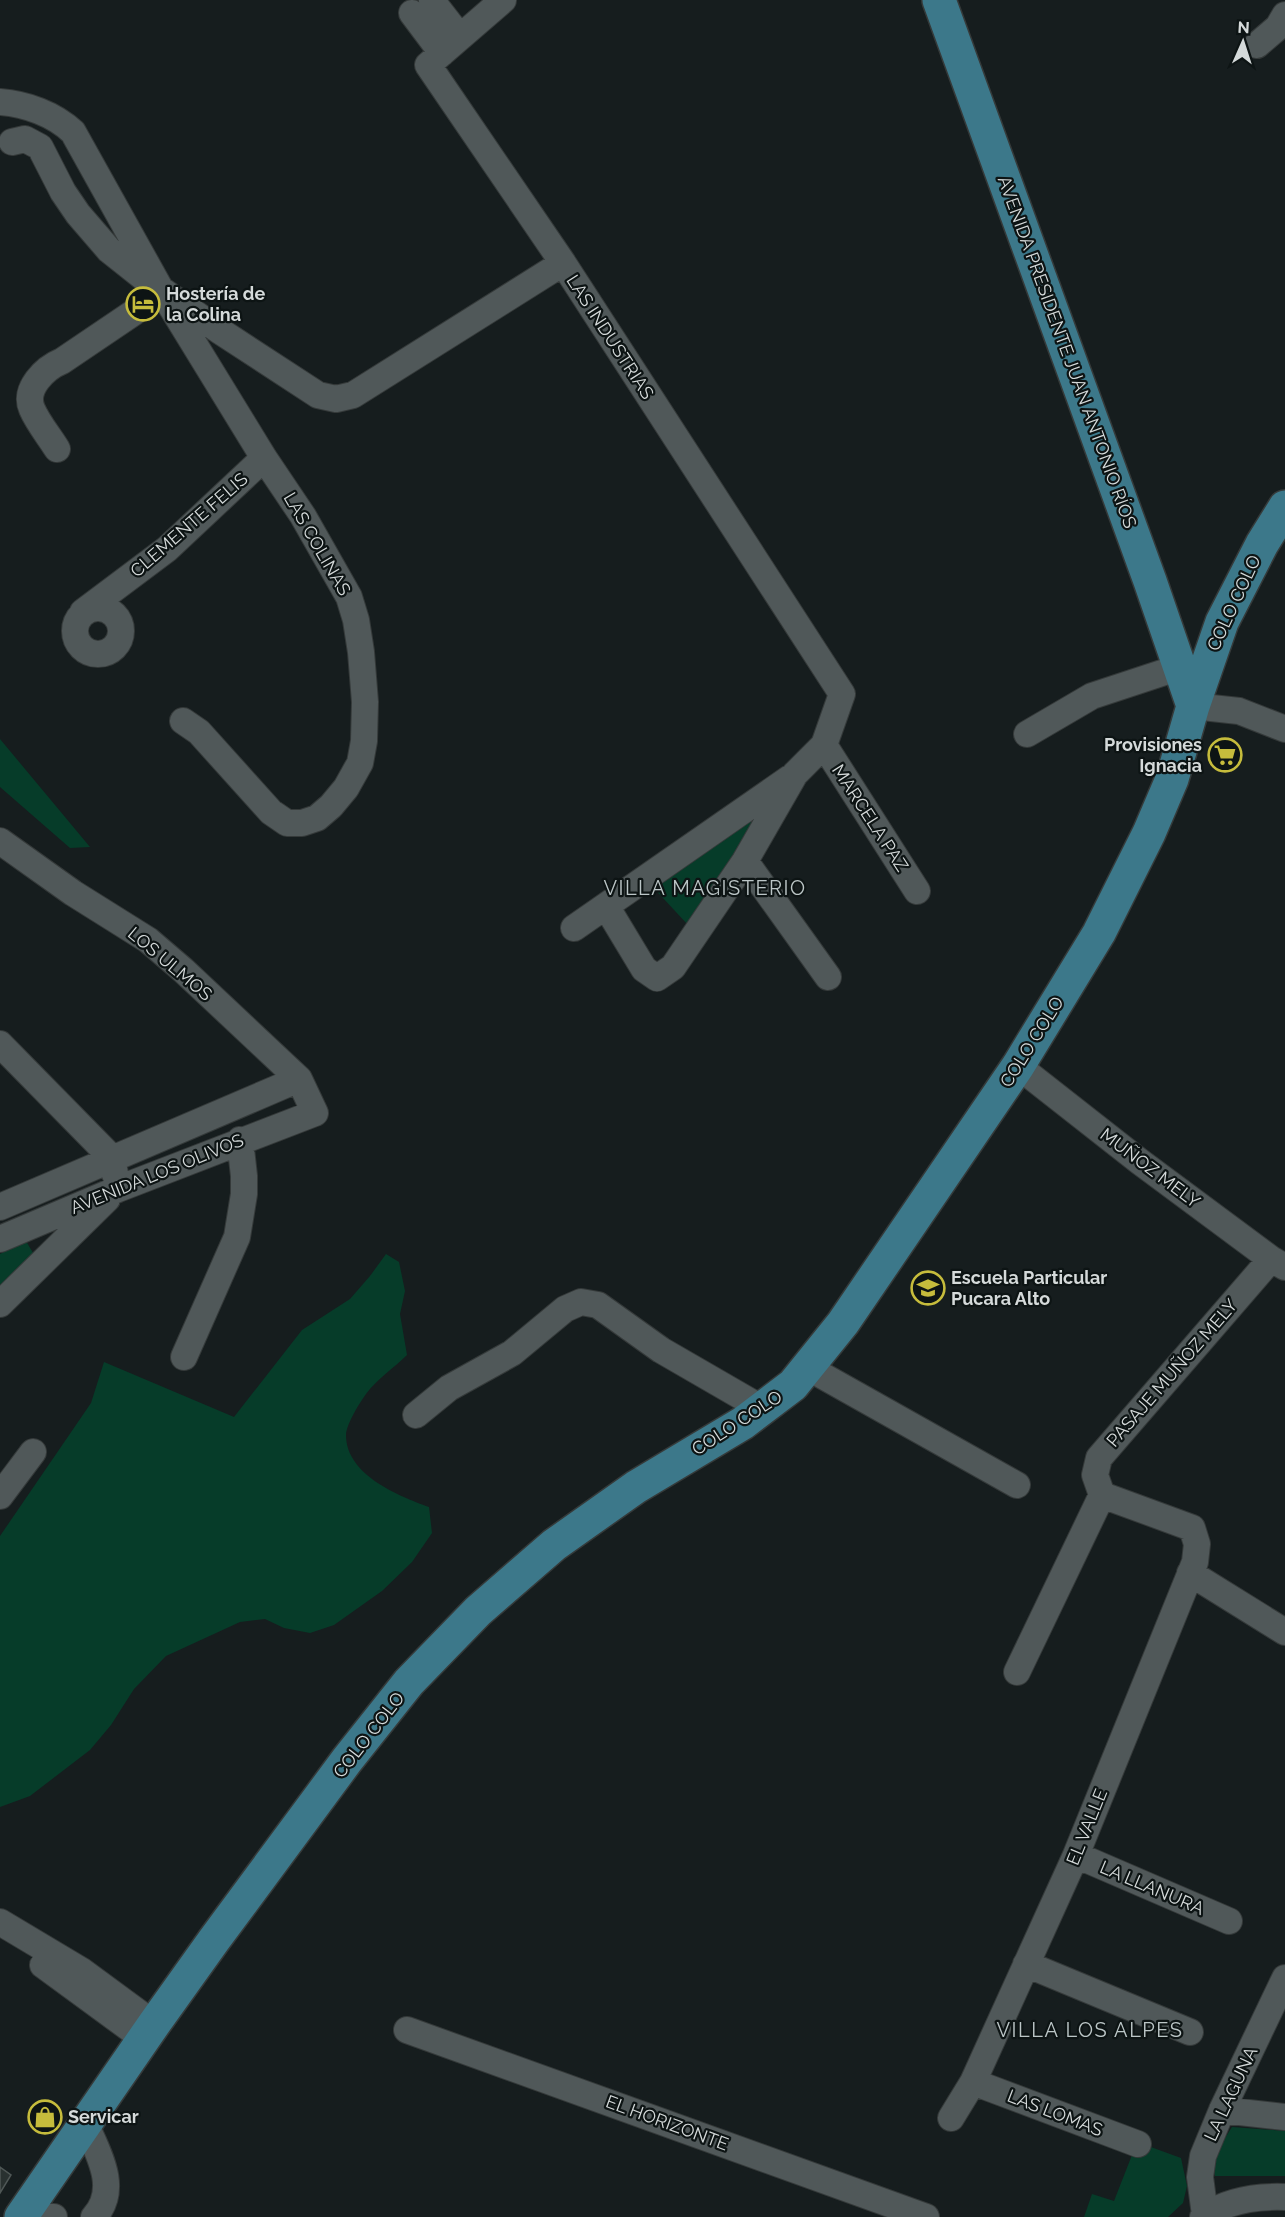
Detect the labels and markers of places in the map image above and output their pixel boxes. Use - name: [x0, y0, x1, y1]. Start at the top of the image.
- place label: Hostería de la Colina: [166, 283, 265, 325]
- hotel icon: Hostería de la Colina: [125, 286, 161, 322]
- place label: Provisiones Ignacia: [1104, 734, 1202, 776]
- supermarket icon: Provisiones Ignacia: [1207, 737, 1243, 773]
- place label: Escuela Particular Pucara Alto: [951, 1267, 1107, 1309]
- school or university icon: Escuela Particular Pucara Alto: [910, 1270, 946, 1306]
- shop icon: Servicar: [27, 2099, 63, 2135]
- place label: Servicar: [68, 2106, 139, 2127]

